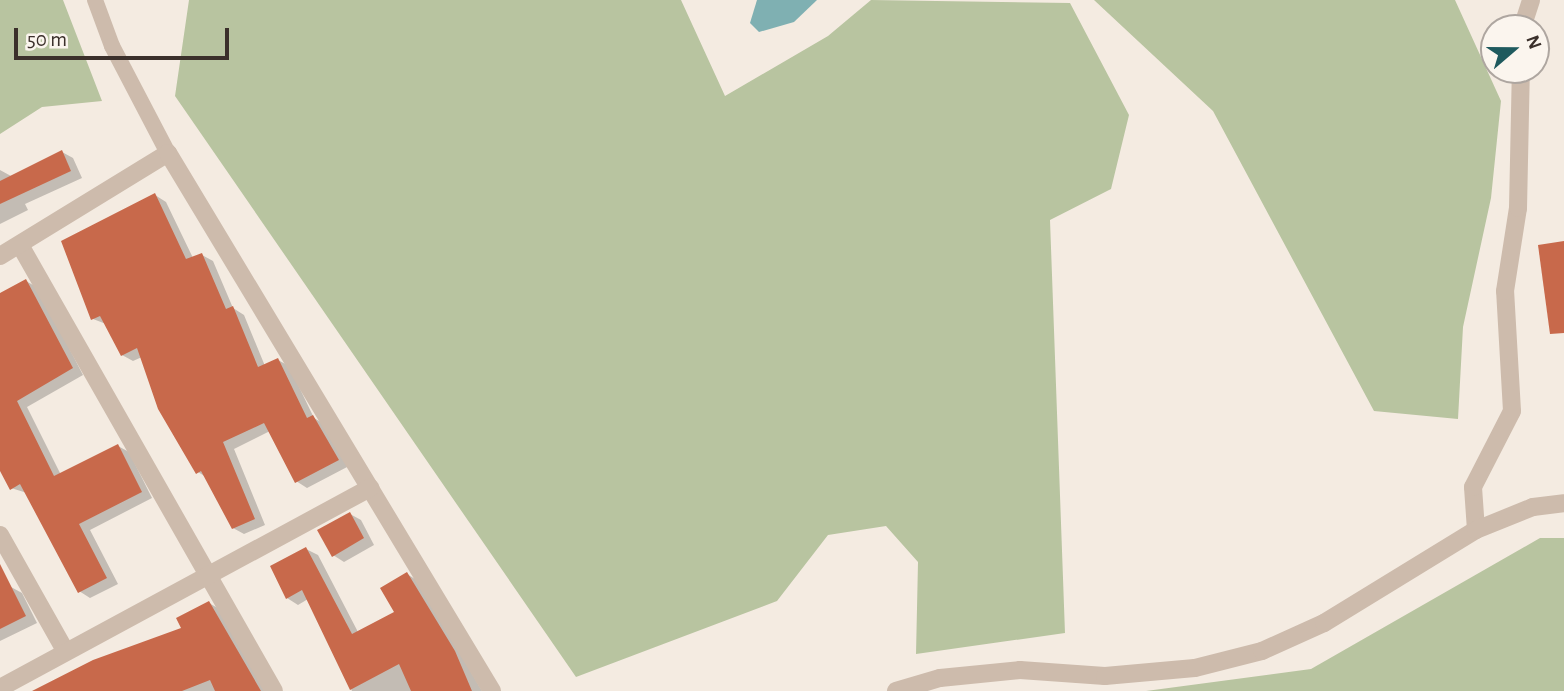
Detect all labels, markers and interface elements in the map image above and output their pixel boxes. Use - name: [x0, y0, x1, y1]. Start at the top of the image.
- scale bar: [18, 14, 233, 58]
- north arrow: [1480, 14, 1550, 84]
- text: 50 m: [27, 29, 67, 50]
- text: N: [1522, 33, 1545, 52]

